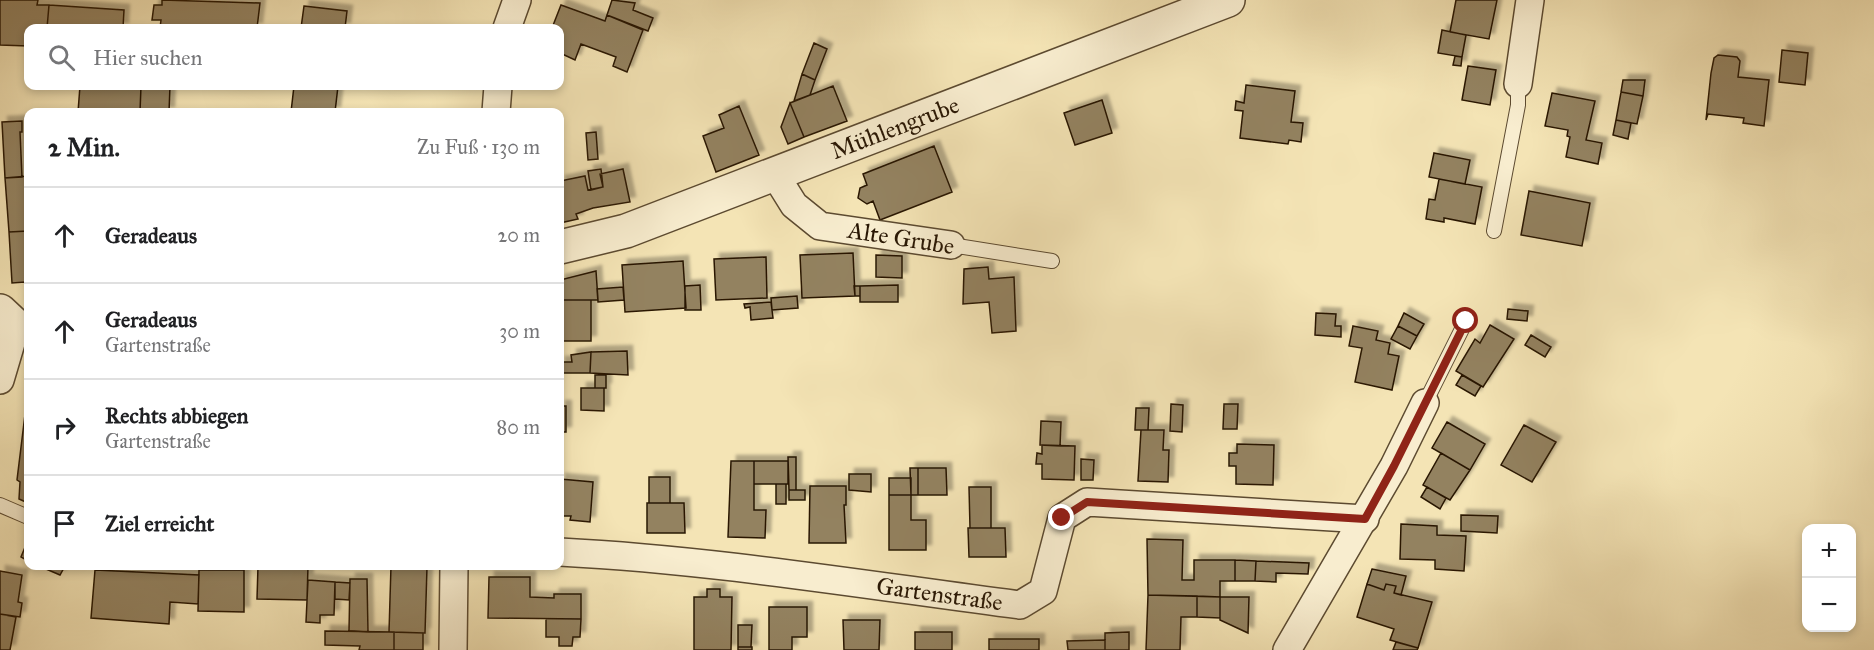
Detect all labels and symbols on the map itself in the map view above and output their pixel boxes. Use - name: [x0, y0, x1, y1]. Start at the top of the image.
- street label: Mühlengrube: [827, 90, 963, 166]
- street label: Alte Grube: [845, 215, 956, 261]
- route start: [1452, 307, 1478, 333]
- route end: [1048, 504, 1074, 530]
- street label: Gartenstraße: [875, 571, 1004, 618]

